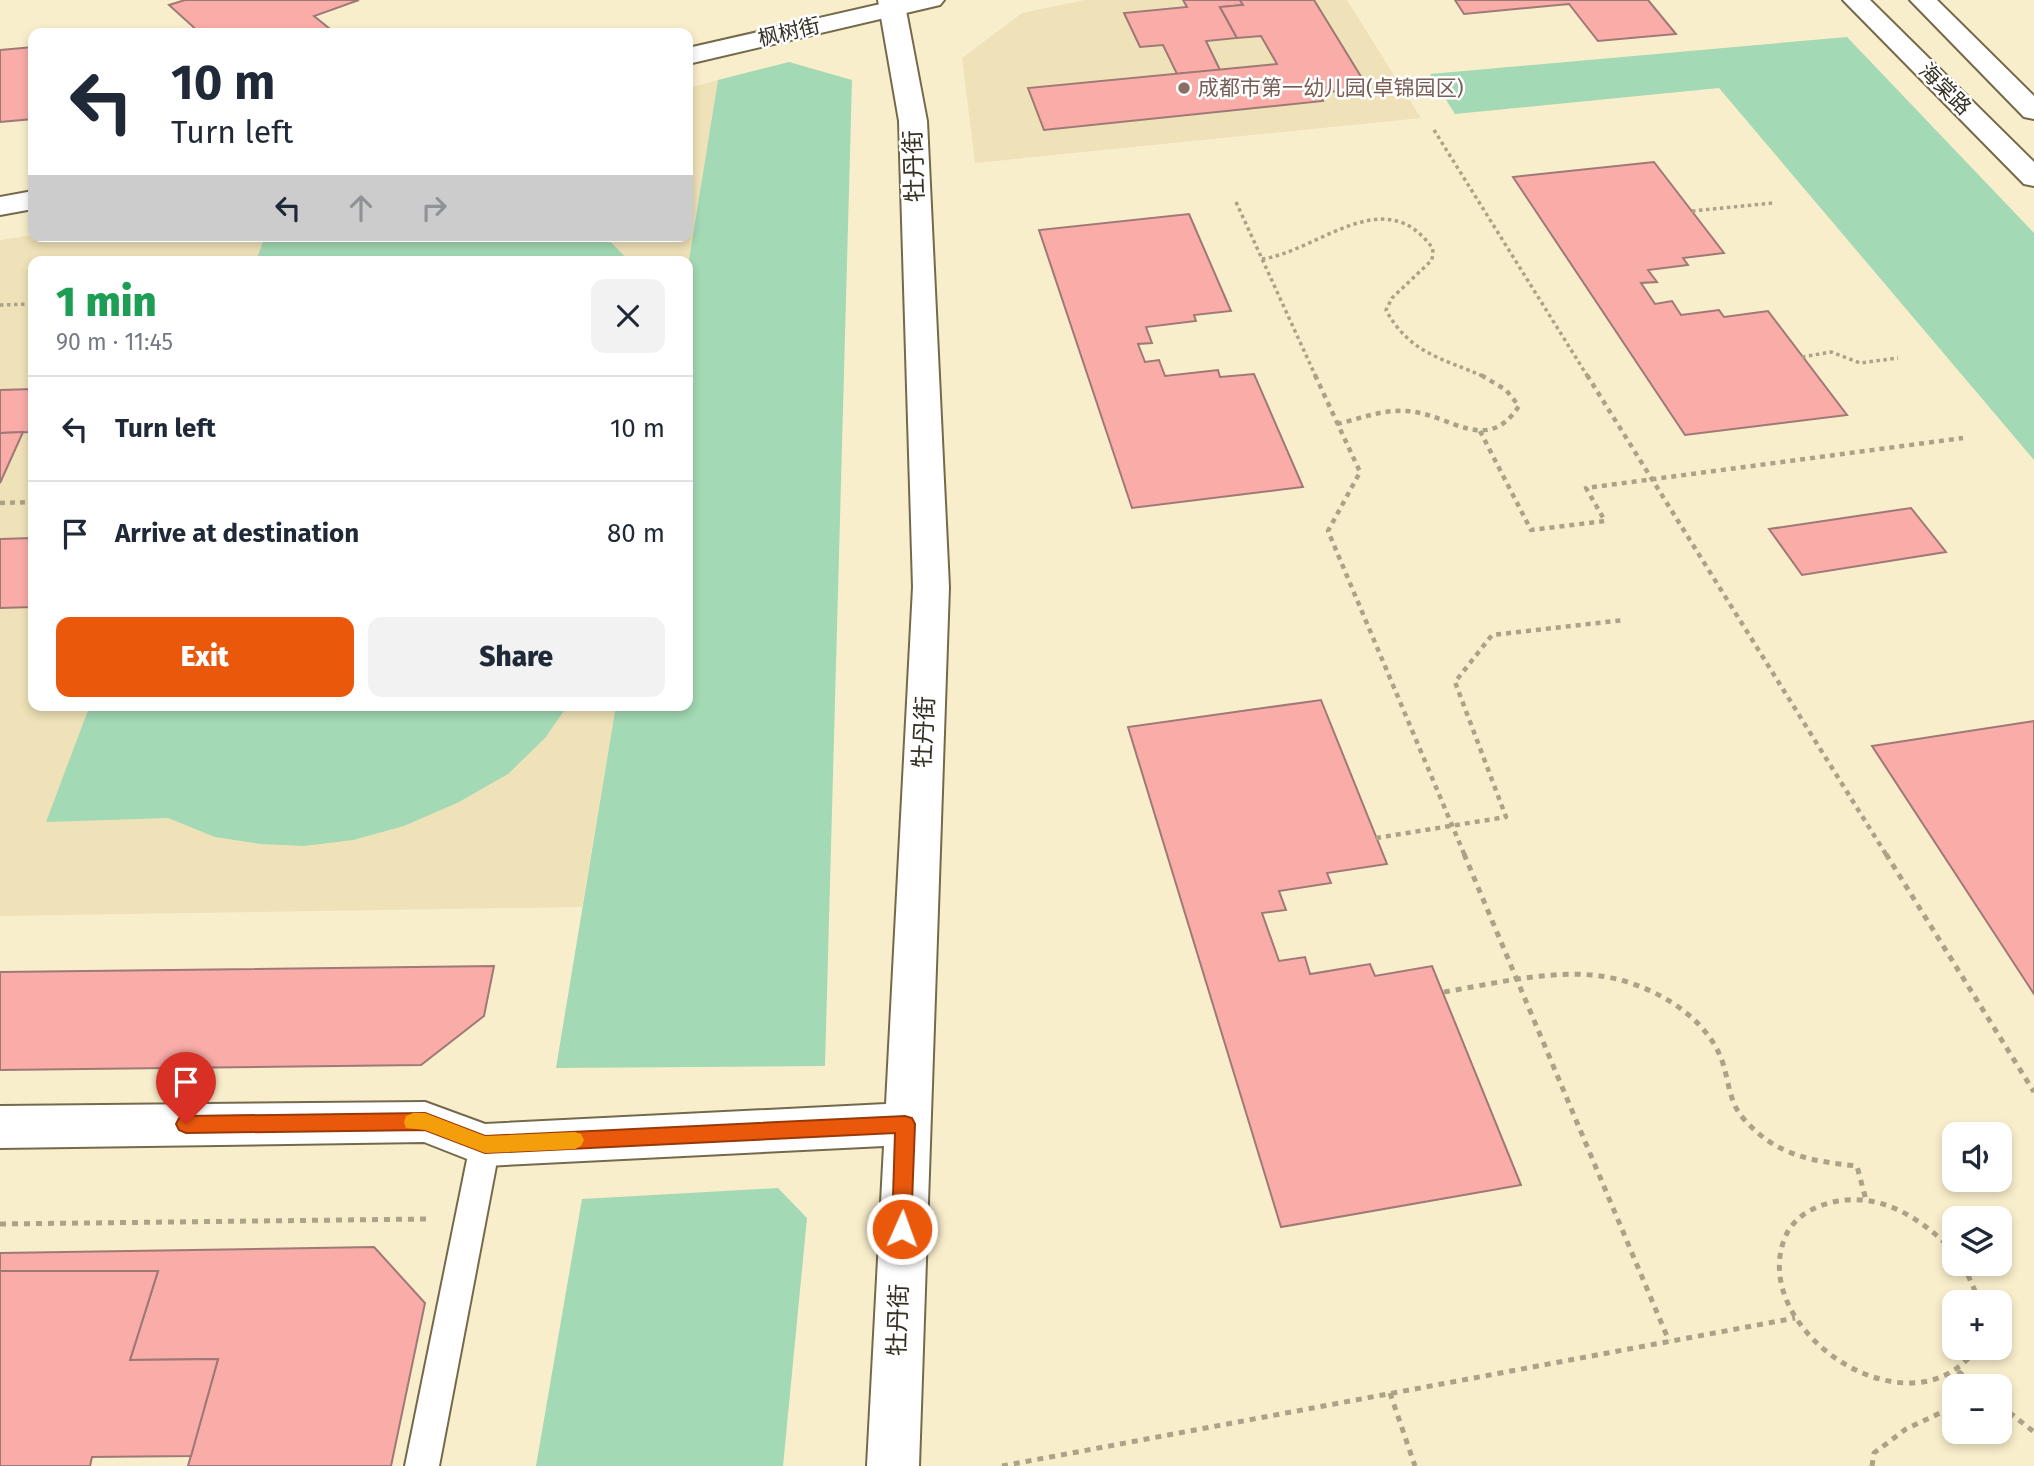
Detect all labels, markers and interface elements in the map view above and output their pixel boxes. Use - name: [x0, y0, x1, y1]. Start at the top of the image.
- street label: 枫树街: [755, 12, 823, 52]
- text: 10 m: [171, 53, 275, 112]
- icon: left: [56, 56, 147, 147]
- street label: 海棠路: [1914, 58, 1976, 120]
- place label: 成都市第一幼儿园(卓锦园区): [1198, 75, 1464, 101]
- marker: 成都市第一幼儿园(卓锦园区): [1176, 80, 1192, 96]
- text: Turn left: [171, 113, 293, 151]
- street label: 牡丹街: [899, 130, 929, 202]
- icon: left: [269, 189, 307, 227]
- icon: ahead: [342, 189, 380, 227]
- icon: right: [415, 189, 453, 227]
- text: 1 min: [56, 277, 157, 327]
- button: close: [591, 279, 665, 353]
- text: 90 m · 11:45: [56, 328, 173, 356]
- icon: left: [56, 410, 94, 448]
- text: Turn left: [115, 413, 216, 444]
- text: 10 m: [610, 413, 665, 444]
- icon: arrive: [56, 515, 94, 553]
- text: Arrive at destination: [115, 518, 359, 549]
- text: 80 m: [607, 518, 665, 549]
- button: Exit: [56, 617, 354, 697]
- button: Share: [368, 617, 665, 697]
- street label: 牡丹街: [908, 695, 940, 769]
- pin: [156, 1052, 216, 1124]
- icon: arrive: [167, 1063, 205, 1101]
- map controls: [1942, 1122, 2012, 1444]
- button: sound: [1942, 1122, 2012, 1192]
- position arrow: [865, 1192, 939, 1266]
- button: layers: [1942, 1206, 2012, 1276]
- street label: 牡丹街: [883, 1284, 913, 1356]
- button: +: [1942, 1290, 2012, 1360]
- button: −: [1942, 1374, 2012, 1444]

